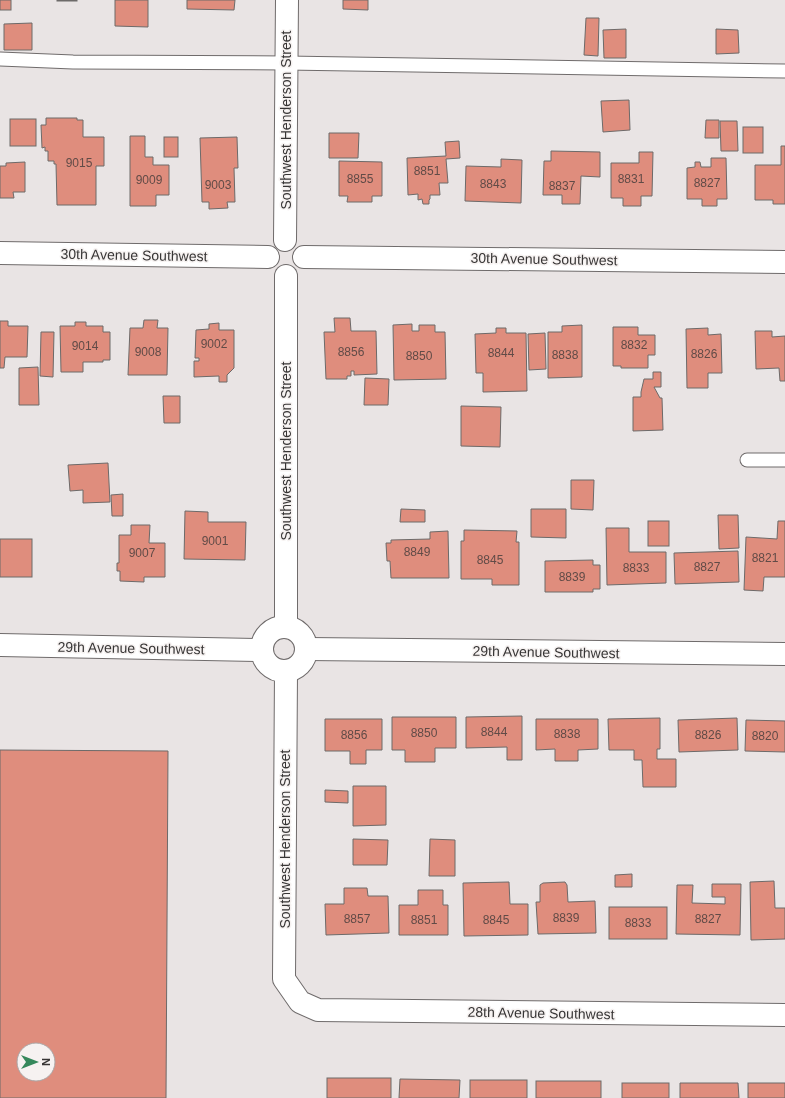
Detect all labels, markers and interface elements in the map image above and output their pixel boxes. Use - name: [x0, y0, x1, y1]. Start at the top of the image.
- street label: Southwest Henderson Street: [278, 30, 294, 210]
- house number: 9015: [66, 156, 93, 170]
- house number: 8851: [414, 164, 441, 178]
- house number: 8855: [347, 172, 374, 186]
- house number: 8831: [618, 172, 645, 186]
- house number: 9009: [136, 173, 163, 187]
- house number: 8827: [694, 176, 721, 190]
- house number: 8843: [480, 177, 507, 191]
- house number: 9003: [205, 178, 232, 192]
- house number: 8837: [549, 179, 576, 193]
- street label: 30th Avenue Southwest: [60, 246, 208, 264]
- street label: 30th Avenue Southwest: [470, 250, 618, 268]
- house number: 9002: [201, 337, 228, 351]
- house number: 8832: [621, 338, 648, 352]
- house number: 9014: [72, 339, 99, 353]
- house number: 9008: [135, 345, 162, 359]
- house number: 8856: [338, 345, 365, 359]
- house number: 8844: [488, 346, 515, 360]
- house number: 8826: [691, 347, 718, 361]
- house number: 8838: [552, 348, 579, 362]
- house number: 8850: [406, 349, 433, 363]
- street label: Southwest Henderson Street: [278, 361, 294, 541]
- house number: 9001: [202, 534, 229, 548]
- house number: 8849: [404, 545, 431, 559]
- house number: 9007: [129, 546, 156, 560]
- house number: 8821: [752, 551, 779, 565]
- house number: 8845: [477, 553, 504, 567]
- house number: 8827: [694, 560, 721, 574]
- house number: 8833: [623, 561, 650, 575]
- house number: 8839: [559, 570, 586, 584]
- street label: 29th Avenue Southwest: [57, 639, 205, 657]
- street label: 29th Avenue Southwest: [472, 643, 620, 661]
- house number: 8844: [481, 725, 508, 739]
- house number: 8850: [411, 726, 438, 740]
- house number: 8838: [554, 727, 581, 741]
- house number: 8856: [341, 728, 368, 742]
- house number: 8826: [695, 728, 722, 742]
- house number: 8820: [752, 729, 779, 743]
- street label: Southwest Henderson Street: [277, 749, 293, 929]
- house number: 8839: [553, 911, 580, 925]
- house number: 8857: [344, 912, 371, 926]
- house number: 8827: [695, 912, 722, 926]
- house number: 8851: [411, 913, 438, 927]
- house number: 8845: [483, 913, 510, 927]
- house number: 8833: [625, 916, 652, 930]
- street label: 28th Avenue Southwest: [467, 1004, 615, 1022]
- north arrow: [16, 1042, 56, 1082]
- text: N: [40, 1058, 52, 1066]

